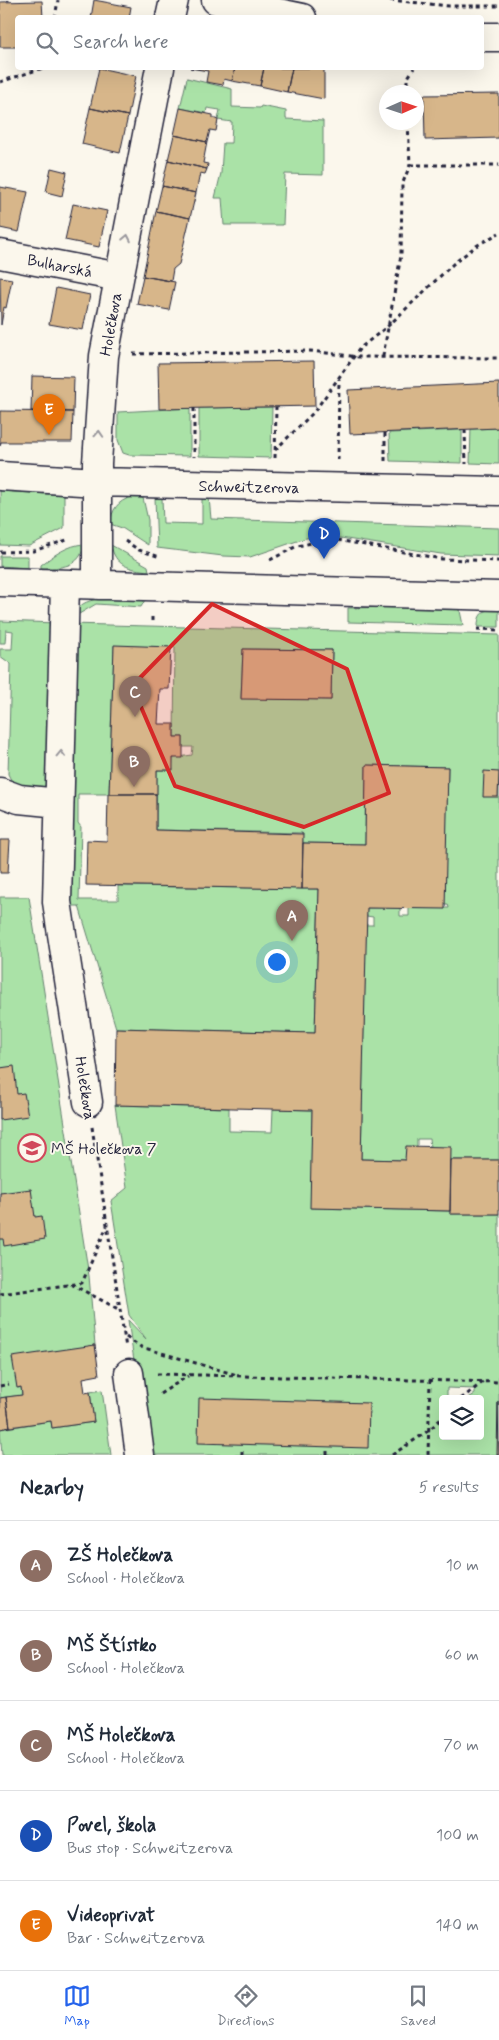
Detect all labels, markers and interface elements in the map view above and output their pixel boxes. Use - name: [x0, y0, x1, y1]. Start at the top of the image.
- search box: [15, 15, 484, 70]
- icon: search: [33, 29, 61, 57]
- text: Search here: [73, 30, 169, 55]
- north arrow: [379, 85, 424, 130]
- one-way arrow: [121, 234, 131, 243]
- street label: Bulharská: [25, 250, 94, 283]
- street label: Holečkova: [96, 291, 127, 358]
- pin: E: [33, 394, 65, 435]
- one-way arrow: [94, 429, 105, 437]
- street label: Schweitzerova: [198, 476, 300, 499]
- pin: D: [308, 518, 340, 559]
- pin: C: [119, 676, 151, 717]
- pin: B: [118, 746, 150, 787]
- one-way arrow: [56, 750, 66, 758]
- pin: A: [276, 900, 308, 941]
- your location: [264, 949, 290, 975]
- street label: Holečkova: [69, 1055, 100, 1122]
- school or university icon: MŠ Holečkova 7: [17, 1133, 47, 1163]
- place label: MŠ Holečkova 7: [51, 1139, 157, 1160]
- map controls: [439, 1395, 484, 1440]
- button: layers: [439, 1395, 484, 1440]
- text: Nearby: [20, 1474, 84, 1502]
- text: 5 results: [419, 1477, 479, 1498]
- text: ZŠ Holečkova: [67, 1543, 173, 1568]
- text: A: [31, 1555, 41, 1576]
- text: 10 m: [446, 1555, 479, 1576]
- text: School · Holečkova: [67, 1568, 185, 1589]
- text: MŠ Štístko: [67, 1633, 157, 1658]
- text: B: [31, 1645, 41, 1666]
- text: 60 m: [445, 1645, 479, 1666]
- text: School · Holečkova: [67, 1658, 185, 1679]
- text: MŠ Holečkova: [67, 1723, 176, 1748]
- text: C: [30, 1735, 42, 1756]
- text: 70 m: [443, 1735, 479, 1756]
- text: School · Holečkova: [67, 1748, 185, 1769]
- text: Povel, škola: [67, 1813, 156, 1838]
- text: D: [30, 1825, 42, 1846]
- text: 100 m: [436, 1825, 479, 1846]
- text: Bus stop · Schweitzerova: [67, 1838, 233, 1859]
- text: Videoprivat: [67, 1903, 155, 1928]
- text: E: [31, 1915, 41, 1936]
- text: 140 m: [435, 1915, 479, 1936]
- text: Bar · Schweitzerova: [67, 1928, 205, 1949]
- tab: Map: [63, 1982, 91, 2030]
- tab: Directions: [217, 1982, 275, 2030]
- tab: Saved: [401, 1982, 436, 2030]

